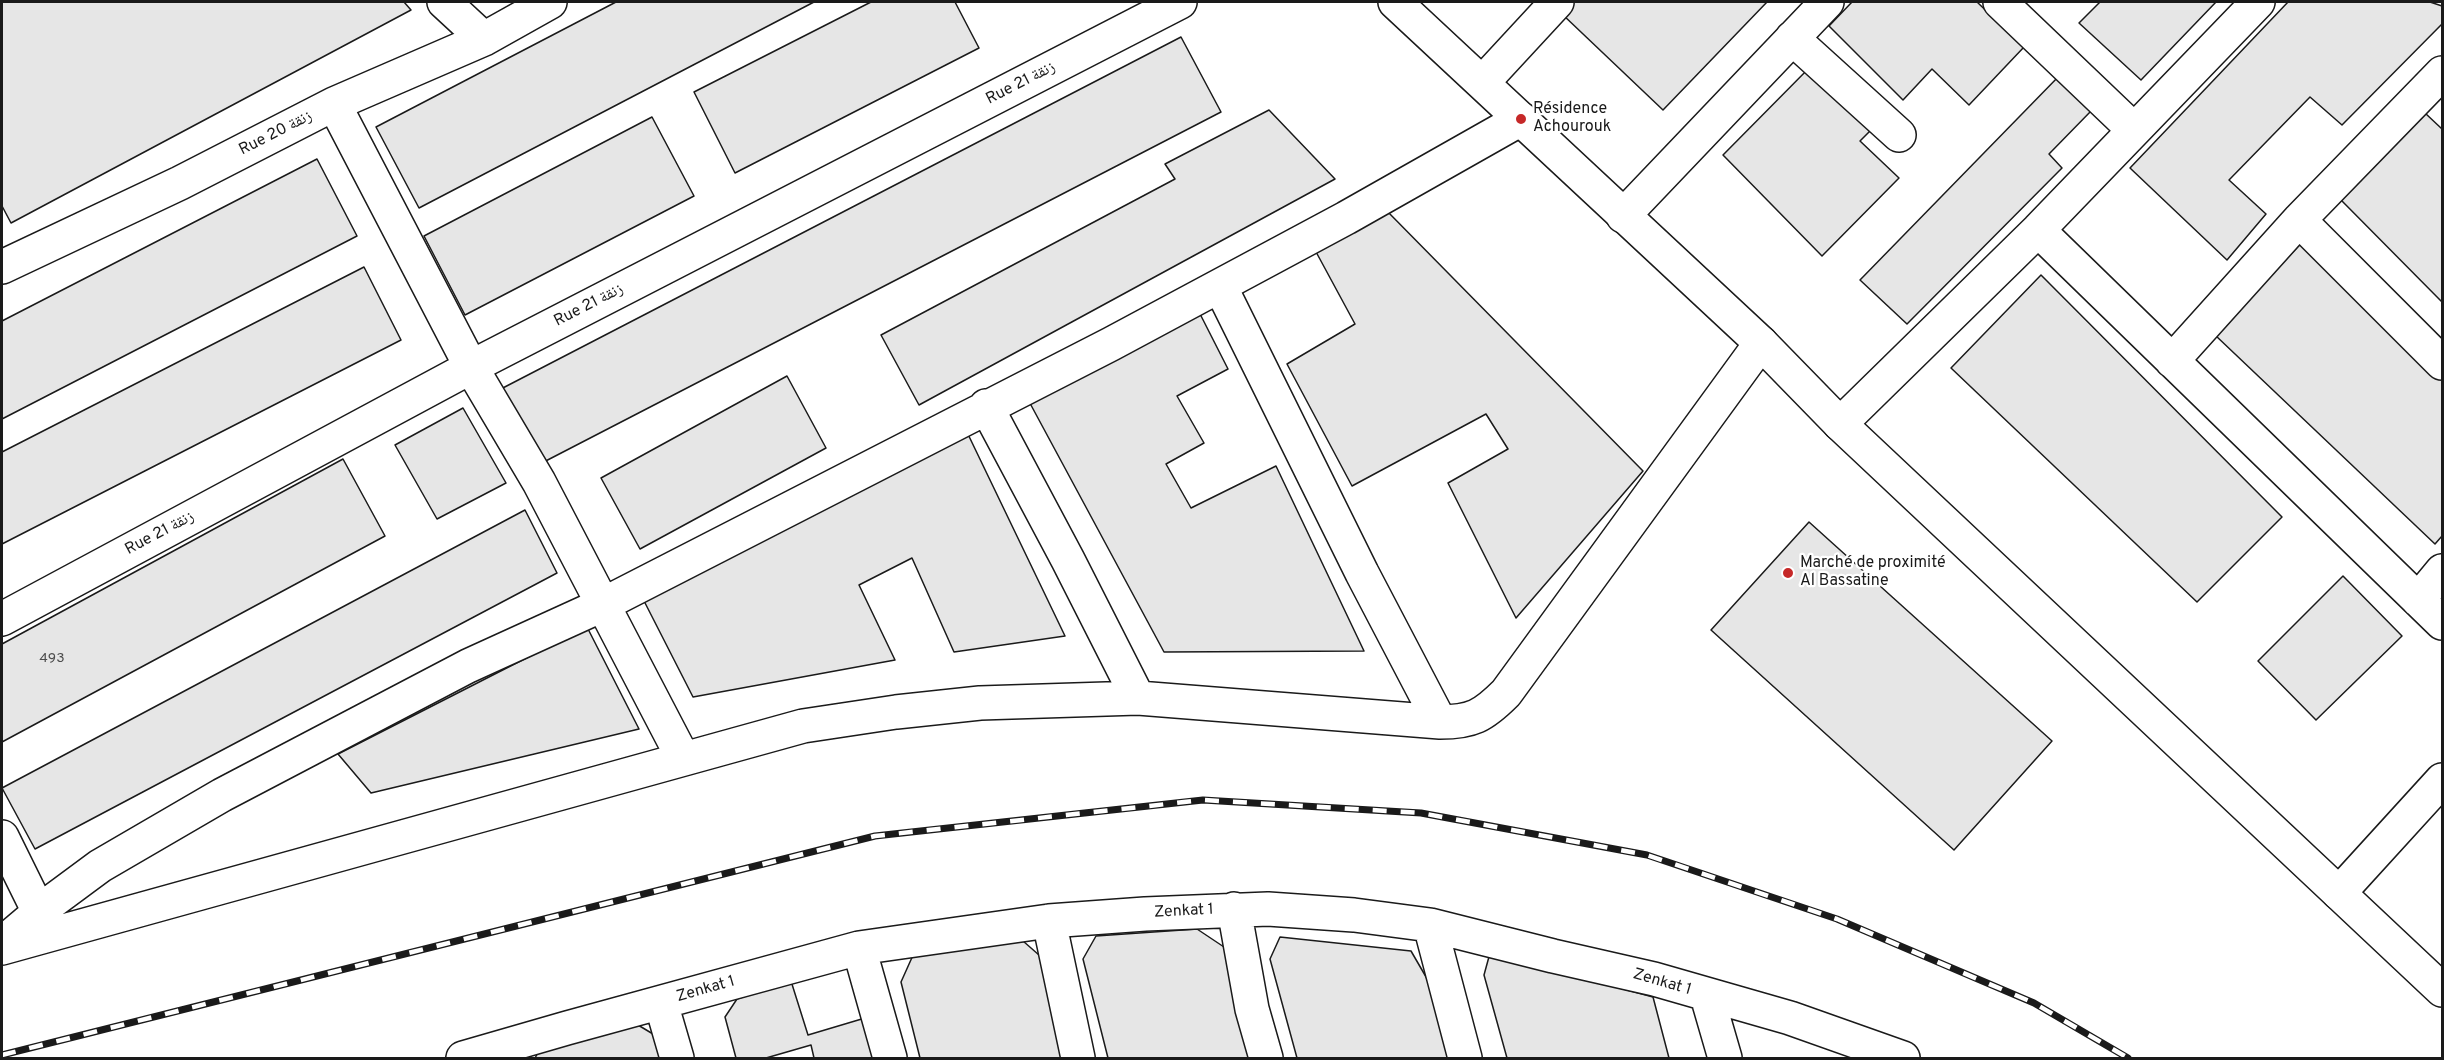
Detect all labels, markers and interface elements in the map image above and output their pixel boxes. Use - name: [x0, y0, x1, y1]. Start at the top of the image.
- street label: Rue 21 زنقة: [983, 58, 1059, 110]
- place label: Résidence Achourouk: [1533, 100, 1611, 138]
- street label: Rue 20 زنقة: [236, 107, 316, 161]
- marker: Résidence Achourouk: [1514, 112, 1528, 126]
- street label: Rue 21 زنقة: [551, 280, 627, 332]
- street label: Rue 21 زنقة: [122, 508, 198, 560]
- place label: Marché de proximité Al Bassatine: [1800, 554, 1946, 592]
- marker: Marché de proximité Al Bassatine: [1781, 566, 1795, 580]
- house number: 493: [39, 651, 65, 667]
- street label: Zenkat 1: [1154, 901, 1214, 923]
- street label: Zenkat 1: [1631, 966, 1693, 1000]
- street label: Zenkat 1: [675, 973, 737, 1007]

